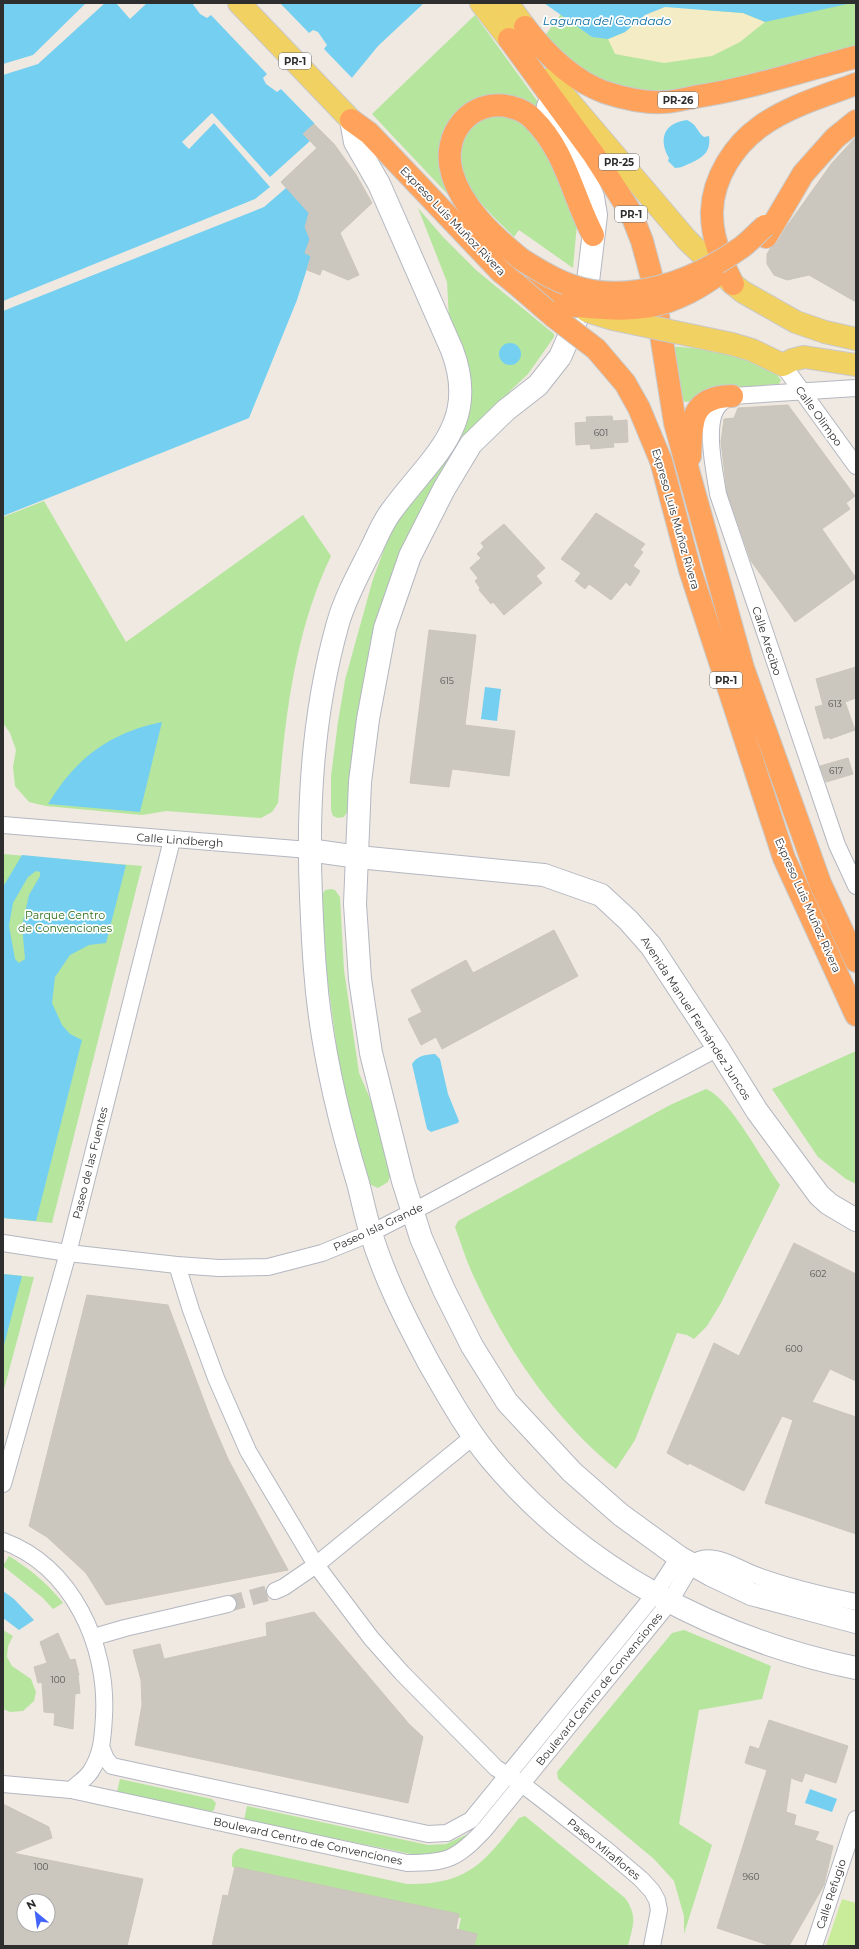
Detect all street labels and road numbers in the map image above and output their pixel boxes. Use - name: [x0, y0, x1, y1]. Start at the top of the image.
- road number: PR-1: [279, 53, 311, 69]
- road number: PR-26: [658, 92, 698, 108]
- road number: PR-25: [599, 154, 639, 170]
- street label: Expreso Luis Muñoz Rivera: [397, 164, 509, 278]
- road number: PR-1: [615, 206, 647, 222]
- street label: Calle Olimpo: [793, 383, 846, 449]
- street label: Expreso Luis Muñoz Rivera: [649, 447, 703, 591]
- street label: Calle Arecibo: [749, 605, 785, 677]
- road number: PR-1: [710, 672, 742, 688]
- street label: Calle Lindbergh: [136, 830, 224, 850]
- street label: Expreso Luis Muñoz Rivera: [772, 835, 844, 975]
- street label: Avenida Manuel Fernández Juncos: [638, 934, 754, 1103]
- street label: Paseo de las Fuentes: [69, 1105, 111, 1221]
- street label: Paseo Isla Grande: [331, 1200, 425, 1254]
- street label: Boulevard Centro de Convenciones: [533, 1609, 666, 1768]
- street label: Boulevard Centro de Convenciones: [212, 1814, 405, 1868]
- street label: Paseo Miraflores: [565, 1815, 644, 1883]
- street label: Calle Refugio: [813, 1857, 849, 1931]

